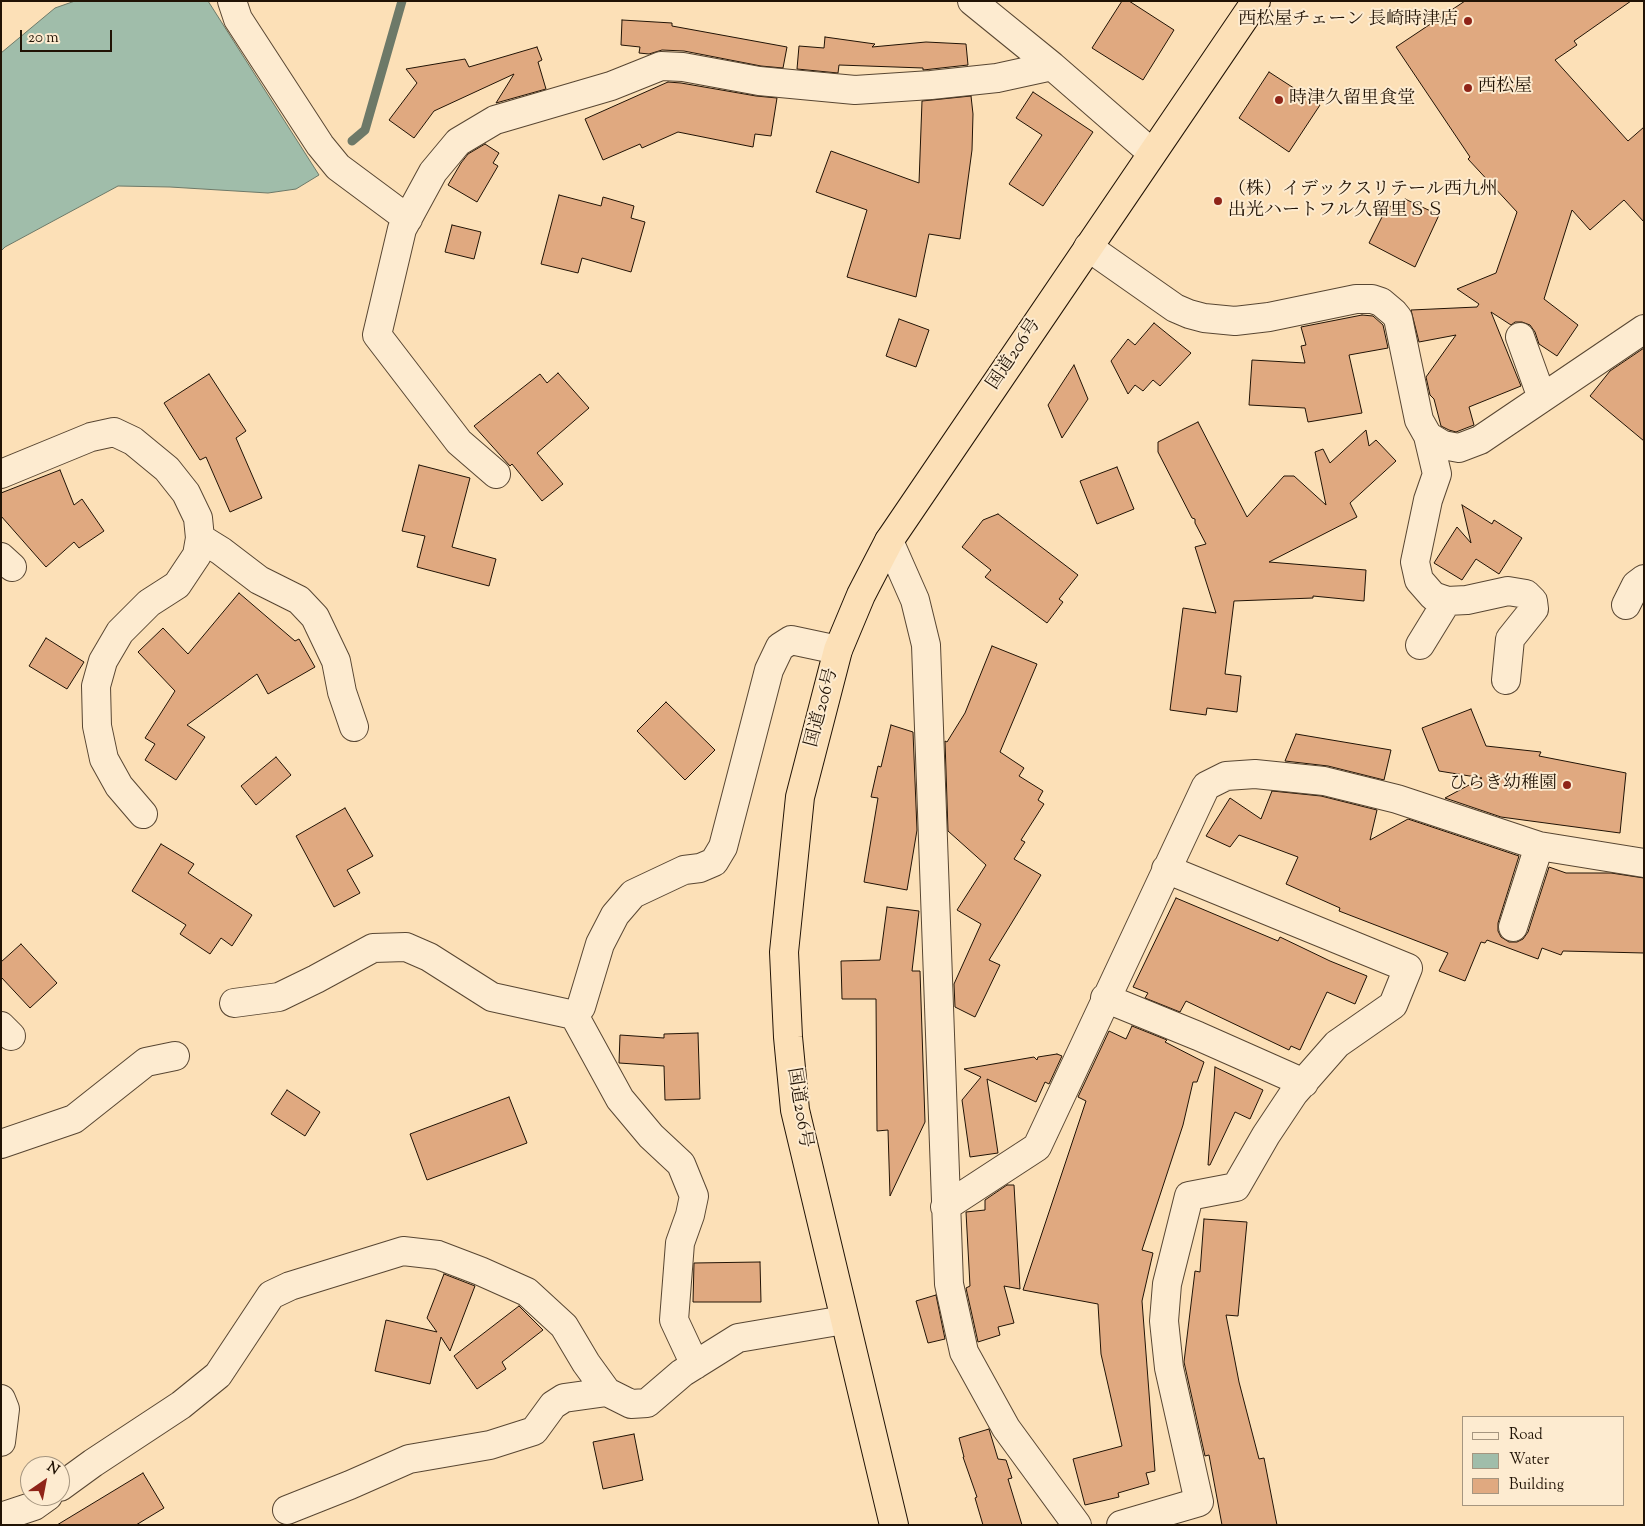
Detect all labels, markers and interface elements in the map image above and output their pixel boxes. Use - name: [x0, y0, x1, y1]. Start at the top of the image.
- place label: 西松屋チェーン 長崎時津店: [1238, 10, 1458, 32]
- marker: 西松屋チェーン 長崎時津店: [1462, 15, 1474, 27]
- scale bar: [22, 20, 115, 52]
- text: 20 m: [28, 28, 59, 49]
- place label: 西松屋: [1478, 77, 1532, 99]
- marker: 西松屋: [1462, 82, 1474, 94]
- place label: 時津久留里食堂: [1289, 89, 1415, 111]
- marker: 時津久留里食堂: [1273, 94, 1285, 106]
- place label: （株）イデックスリテール西九州 出光ハートフル久留里ＳＳ: [1228, 180, 1498, 222]
- marker: （株）イデックスリテール西九州 出光ハートフル久留里ＳＳ: [1212, 195, 1224, 207]
- street label: 国道206号: [983, 315, 1047, 395]
- street label: 国道206号: [802, 666, 844, 750]
- place label: ひらき幼稚園: [1449, 774, 1557, 796]
- marker: ひらき幼稚園: [1561, 779, 1573, 791]
- street label: 国道206号: [781, 1066, 815, 1150]
- legend: [1462, 1416, 1625, 1506]
- text: Road: [1509, 1425, 1543, 1446]
- text: Water: [1509, 1450, 1549, 1471]
- north arrow: [20, 1456, 70, 1506]
- text: N: [42, 1458, 63, 1481]
- text: Building: [1509, 1475, 1564, 1496]

